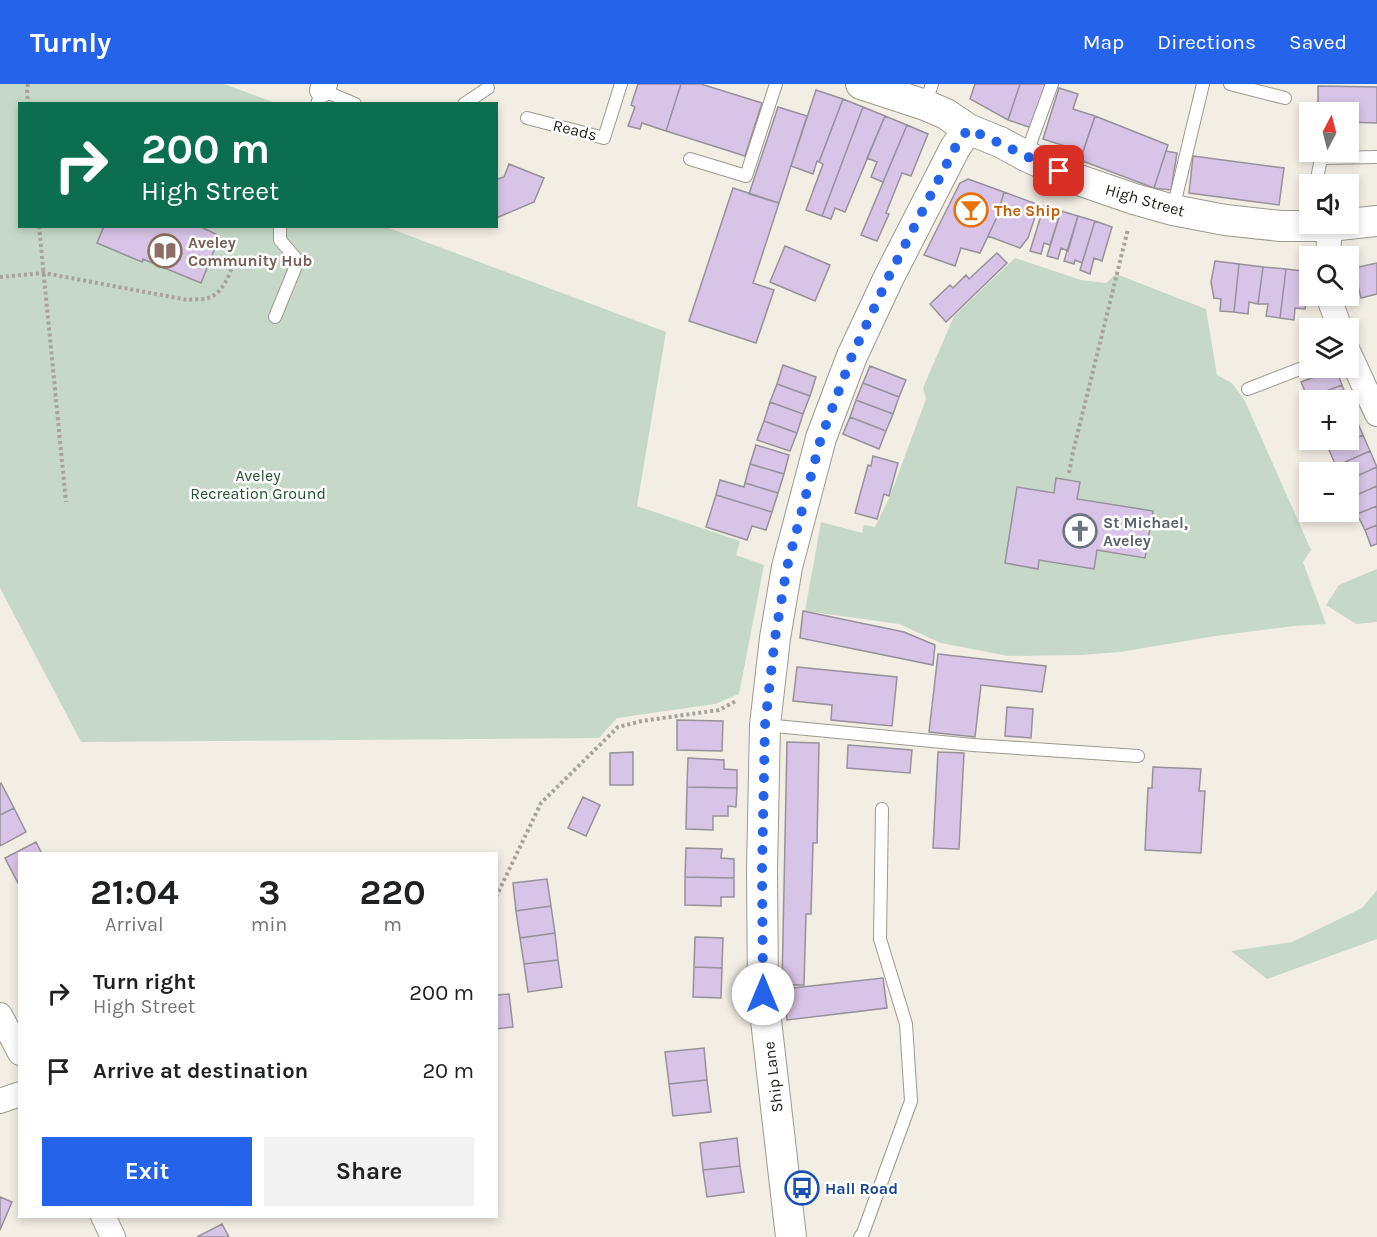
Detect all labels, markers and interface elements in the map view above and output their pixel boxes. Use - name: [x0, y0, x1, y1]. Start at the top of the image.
- text: Turnly: [30, 26, 111, 59]
- text: Map: [1083, 30, 1124, 54]
- text: Directions: [1157, 30, 1256, 54]
- text: Saved: [1289, 30, 1347, 54]
- north arrow: [1299, 102, 1359, 162]
- map controls: [1299, 102, 1359, 522]
- street label: Reads: [551, 115, 599, 145]
- text: 200 m: [141, 124, 270, 174]
- icon: right: [42, 126, 120, 204]
- pin: [1033, 145, 1084, 196]
- icon: arrive: [1042, 154, 1075, 187]
- button: sound: [1299, 174, 1359, 234]
- text: High Street: [141, 175, 279, 207]
- street label: High Street: [1103, 180, 1187, 220]
- bar icon: The Ship: [953, 192, 989, 228]
- place label: The Ship: [994, 201, 1060, 220]
- library icon: Aveley Community Hub: [147, 233, 183, 269]
- place label: Aveley Community Hub: [188, 233, 313, 270]
- button: search: [1299, 246, 1359, 306]
- button: layers: [1299, 318, 1359, 378]
- button: +: [1299, 390, 1359, 450]
- button: −: [1299, 462, 1359, 522]
- park label: Aveley Recreation Ground: [190, 466, 326, 503]
- church icon: St Michael, Aveley: [1062, 513, 1098, 549]
- place label: St Michael, Aveley: [1103, 513, 1188, 550]
- text: 21:04: [90, 871, 179, 913]
- text: 3: [258, 871, 280, 913]
- text: 220: [360, 871, 426, 913]
- text: Arrival: [105, 913, 164, 936]
- text: min: [251, 913, 287, 936]
- text: m: [383, 913, 402, 936]
- position arrow: [731, 962, 795, 1026]
- text: Turn right: [93, 969, 196, 995]
- icon: right: [42, 977, 75, 1010]
- text: 200 m: [409, 980, 474, 1006]
- text: High Street: [93, 995, 195, 1018]
- street label: Ship Lane: [759, 1040, 787, 1114]
- icon: arrive: [42, 1055, 75, 1088]
- text: Arrive at destination: [93, 1058, 308, 1084]
- text: 20 m: [422, 1058, 474, 1084]
- button: Exit: [42, 1137, 252, 1206]
- button: Share: [264, 1137, 474, 1206]
- bus stop icon: Hall Road: [784, 1170, 820, 1206]
- place label: Hall Road: [825, 1179, 898, 1198]

